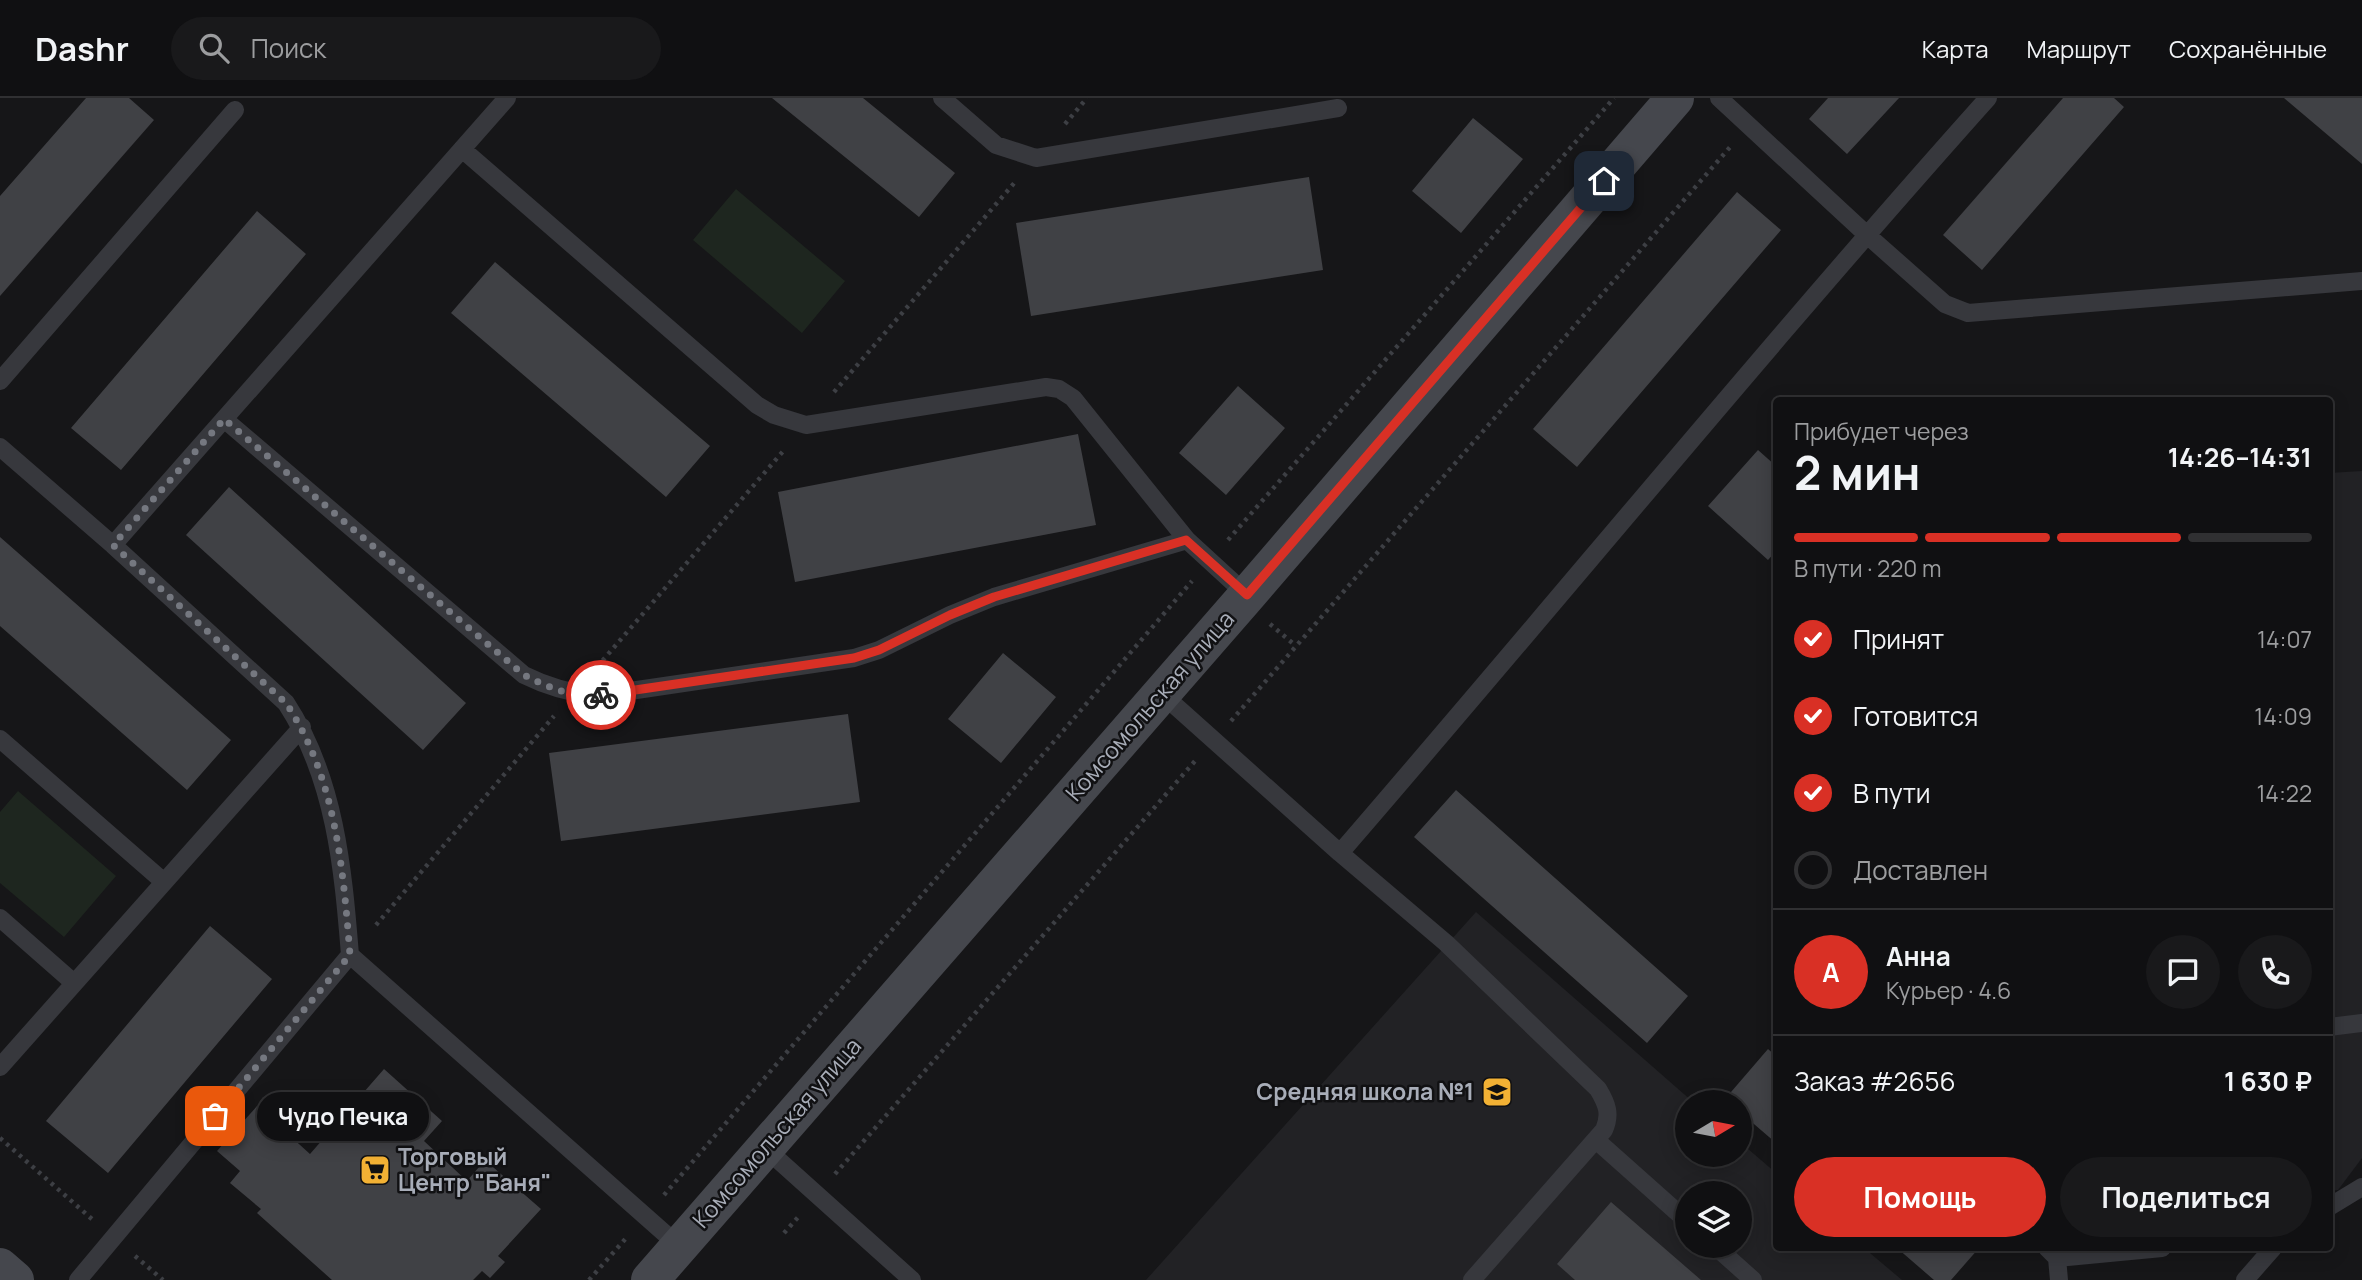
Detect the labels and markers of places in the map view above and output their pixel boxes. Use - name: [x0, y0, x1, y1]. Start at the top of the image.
- pin: [1574, 151, 1634, 211]
- place label: Средняя школа №1: [1256, 1075, 1474, 1107]
- school or university icon: Средняя школа №1: [1480, 1075, 1514, 1109]
- pin: [185, 1086, 245, 1146]
- callout: Чудо Печка: [257, 1091, 428, 1140]
- place label: Торговый Центр "Баня": [398, 1140, 552, 1198]
- supermarket icon: Торговый Центр "Баня": [358, 1153, 392, 1187]

